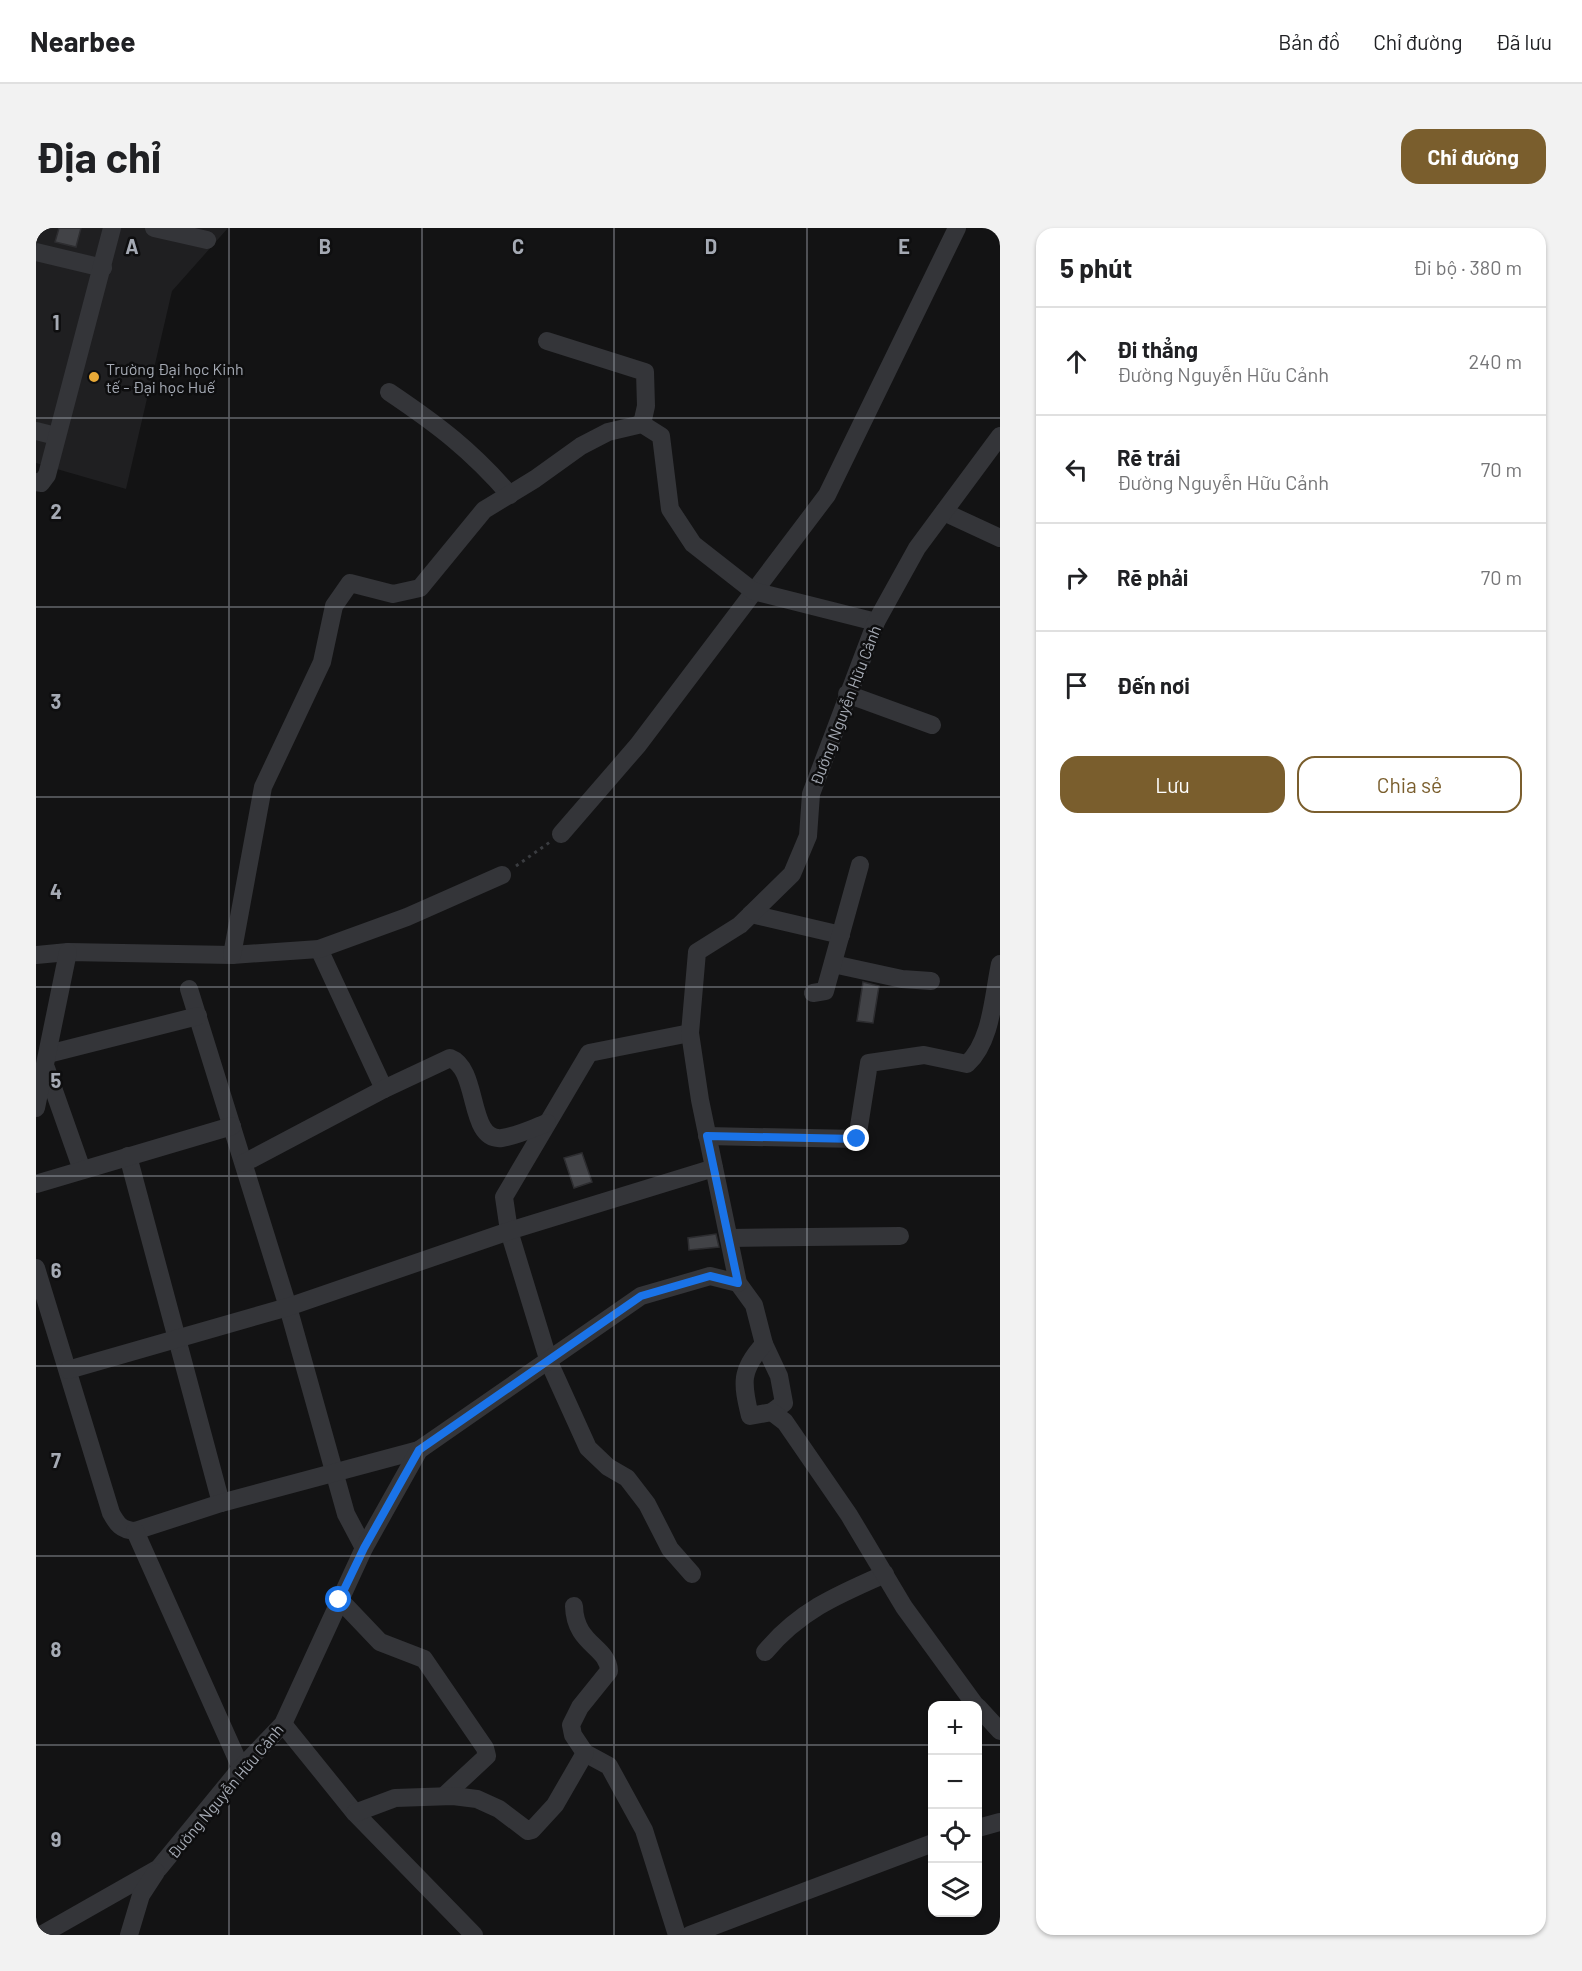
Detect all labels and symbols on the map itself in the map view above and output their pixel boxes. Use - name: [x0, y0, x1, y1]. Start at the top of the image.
- text: A: [125, 234, 139, 258]
- text: B: [319, 234, 331, 258]
- text: C: [512, 234, 524, 258]
- text: D: [705, 234, 717, 258]
- text: E: [898, 234, 910, 258]
- text: 1: [52, 310, 60, 334]
- place label: Trường Đại học Kinh tế - Đại học Huế: [106, 359, 244, 396]
- marker: Trường Đại học Kinh tế - Đại học Huế: [87, 370, 101, 384]
- text: 2: [50, 499, 62, 523]
- street label: Đường Nguyễn Hữu Cảnh: [806, 622, 884, 788]
- text: 3: [51, 689, 61, 713]
- text: 4: [50, 879, 62, 903]
- text: 5: [51, 1068, 62, 1092]
- route end: [843, 1125, 869, 1151]
- text: 6: [51, 1258, 62, 1282]
- text: 7: [51, 1448, 61, 1472]
- route start: [325, 1586, 351, 1612]
- text: 8: [51, 1637, 62, 1661]
- street label: Đường Nguyễn Hữu Cảnh: [163, 1720, 287, 1862]
- text: 9: [51, 1827, 61, 1851]

